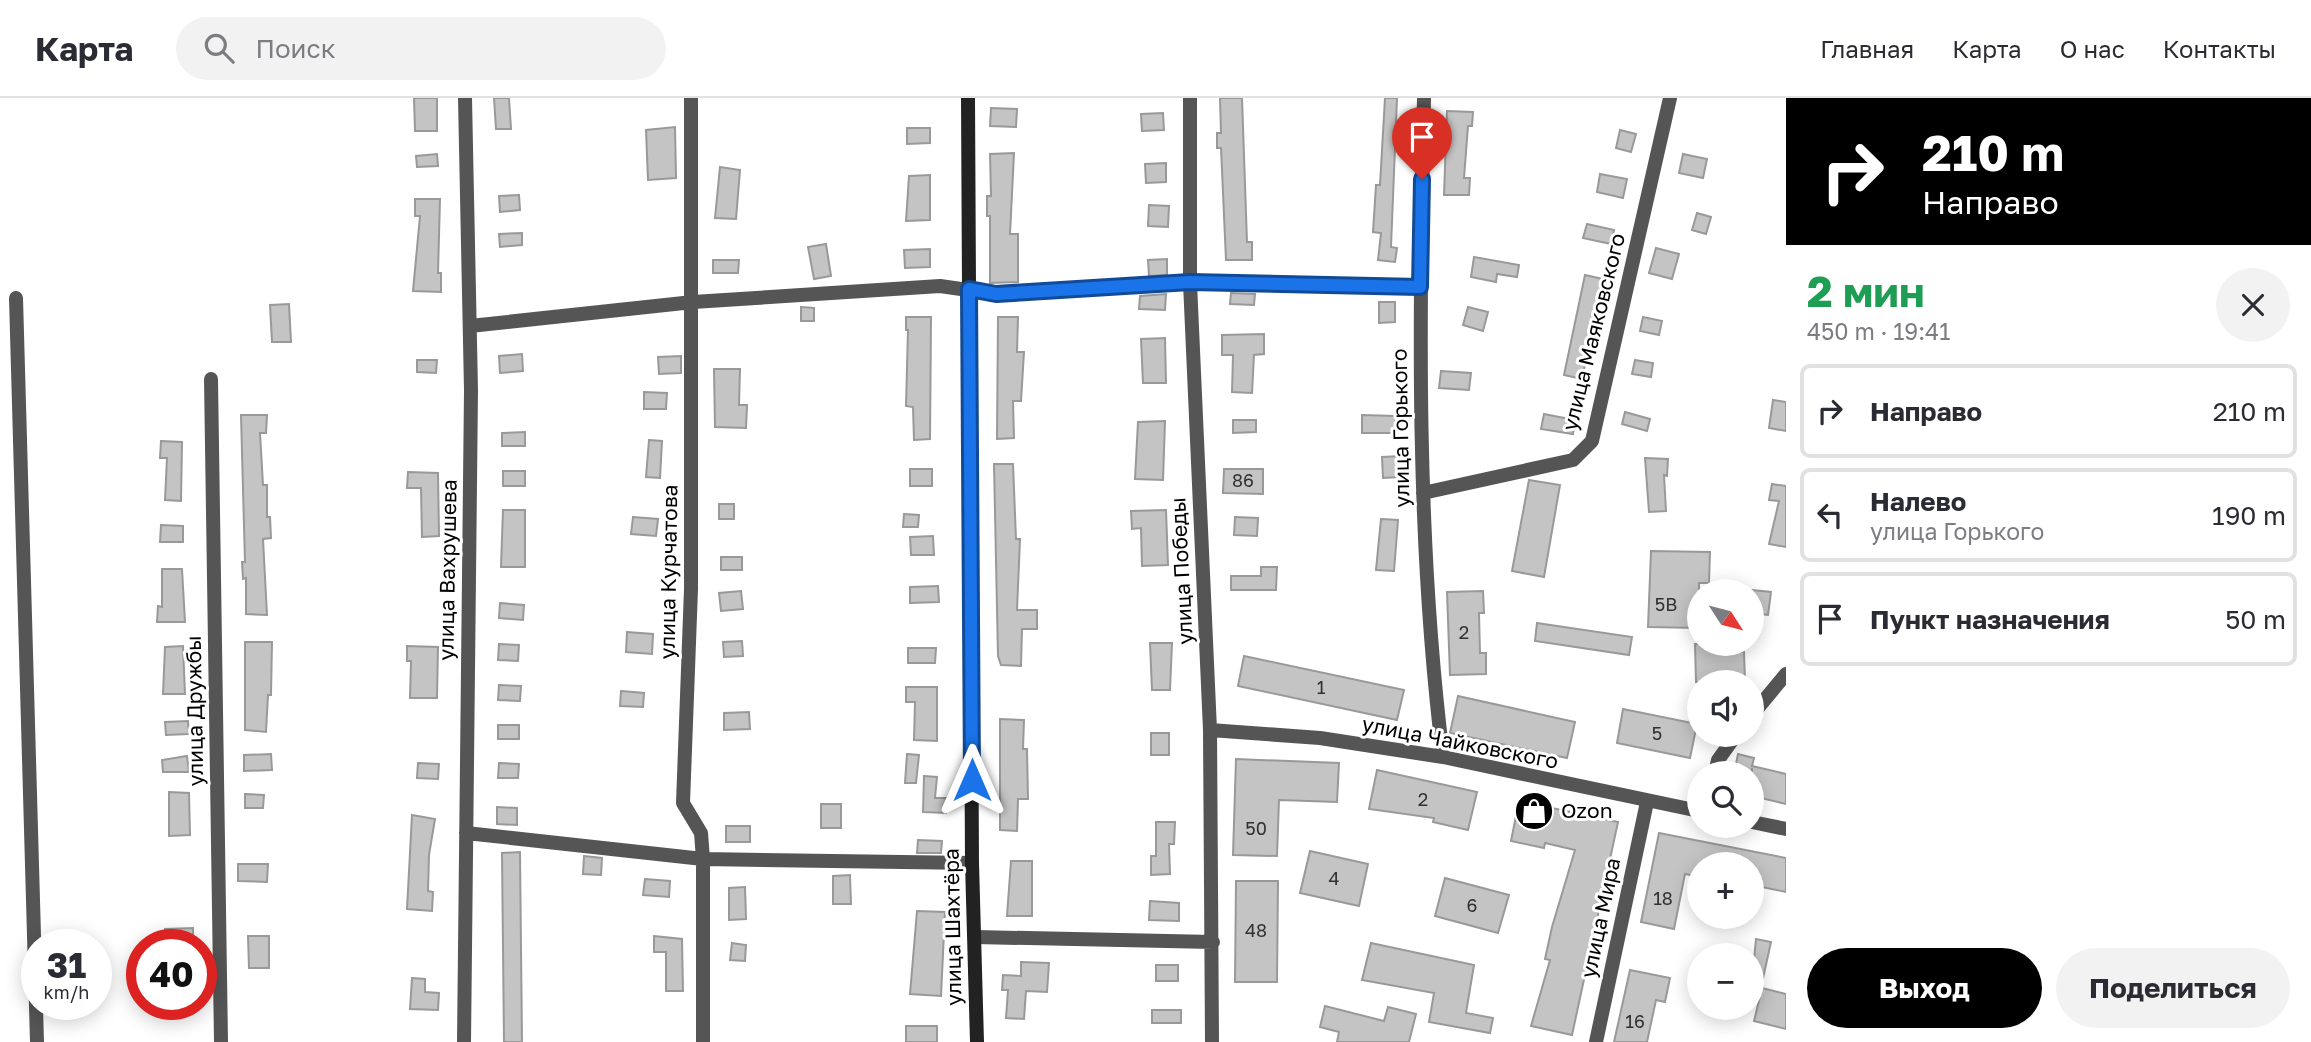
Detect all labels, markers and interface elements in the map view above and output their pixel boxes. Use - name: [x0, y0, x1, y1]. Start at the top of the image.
- search box: [176, 17, 666, 80]
- text: Карта: [35, 29, 134, 68]
- icon: search: [200, 29, 238, 67]
- text: Поиск: [256, 33, 336, 64]
- text: Главная: [1820, 34, 1914, 63]
- text: Карта: [1952, 34, 2022, 63]
- text: О нас: [2060, 34, 2125, 63]
- text: Контакты: [2163, 34, 2276, 63]
- pin: [1392, 107, 1452, 179]
- icon: arrive: [1403, 118, 1441, 156]
- text: 210 m: [1922, 123, 2064, 182]
- icon: right: [1807, 126, 1898, 217]
- text: Направо: [1922, 183, 2059, 221]
- street label: улица Маяковского: [1556, 230, 1630, 433]
- text: 2 мин: [1807, 266, 1925, 316]
- button: close: [2216, 268, 2290, 342]
- text: 450 m · 19:41: [1807, 317, 1950, 345]
- street label: улица Горького: [1386, 348, 1414, 508]
- icon: right: [1811, 392, 1849, 430]
- text: Направо: [1870, 396, 1982, 427]
- text: 210 m: [2213, 396, 2286, 427]
- house number: 86: [1232, 469, 1254, 491]
- street label: улица Вахрушева: [432, 479, 462, 661]
- street label: улица Курчатова: [653, 484, 683, 660]
- text: Налево: [1870, 486, 1966, 517]
- icon: left: [1811, 496, 1849, 534]
- street label: улица Победы: [1164, 497, 1198, 645]
- text: 190 m: [2212, 500, 2286, 531]
- text: улица Горького: [1870, 517, 2044, 545]
- north arrow: [1687, 579, 1764, 656]
- map controls: [1687, 579, 1764, 1020]
- house number: 5В: [1655, 593, 1677, 615]
- icon: arrive: [1811, 600, 1849, 638]
- text: Пункт назначения: [1870, 604, 2110, 635]
- text: 50 m: [2225, 604, 2286, 635]
- house number: 2: [1459, 621, 1469, 643]
- street label: улица Дружбы: [180, 635, 208, 787]
- button: sound: [1687, 670, 1764, 747]
- house number: 1: [1317, 676, 1326, 698]
- street label: улица Чайковского: [1360, 710, 1561, 774]
- house number: 5: [1652, 722, 1662, 744]
- position arrow: [935, 743, 1009, 817]
- button: search: [1687, 761, 1764, 838]
- house number: 2: [1418, 788, 1428, 810]
- shop icon: Ozon: [1513, 790, 1555, 832]
- place label: Ozon: [1561, 797, 1613, 823]
- house number: 50: [1245, 817, 1267, 839]
- street label: улица Шахтёра: [938, 848, 966, 1006]
- button: +: [1687, 852, 1764, 929]
- street label: улица Мира: [1575, 855, 1625, 980]
- house number: 4: [1329, 867, 1340, 889]
- house number: 18: [1653, 887, 1673, 909]
- house number: 6: [1467, 894, 1477, 916]
- house number: 48: [1245, 919, 1267, 941]
- speed limit sign: 40: [126, 929, 217, 1020]
- button: −: [1687, 943, 1764, 1020]
- text: 31: [47, 944, 86, 986]
- button: Выход: [1807, 948, 2042, 1028]
- button: Поделиться: [2056, 948, 2290, 1028]
- text: km/h: [44, 981, 89, 1003]
- house number: 16: [1625, 1010, 1645, 1032]

